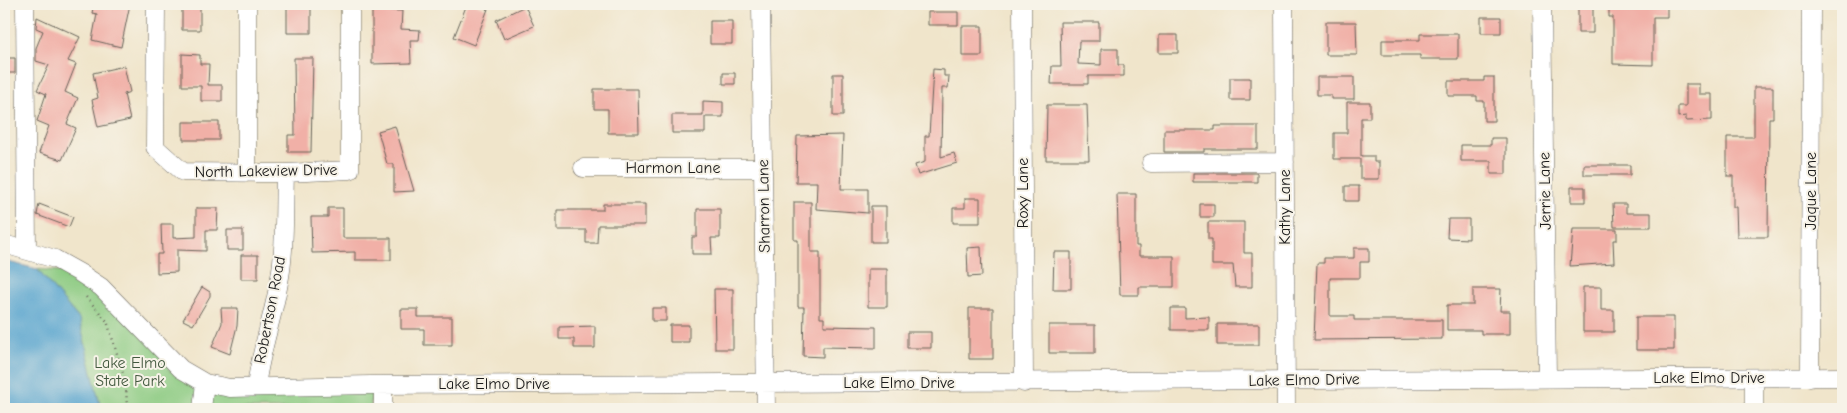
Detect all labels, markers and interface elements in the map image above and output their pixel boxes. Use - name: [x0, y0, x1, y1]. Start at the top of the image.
- street label: Jerrie Lane: [1535, 152, 1555, 230]
- street label: Jaque Lane: [1802, 152, 1820, 230]
- street label: Roxy Lane: [1014, 158, 1032, 228]
- street label: Harmon Lane: [626, 159, 720, 177]
- street label: Sharron Lane: [754, 159, 774, 253]
- street label: North Lakeview Drive: [194, 161, 338, 181]
- street label: Kathy Lane: [1276, 169, 1294, 245]
- street label: Robertson Road: [251, 255, 289, 365]
- park label: Lake Elmo State Park: [94, 354, 166, 390]
- street label: Lake Elmo Drive: [1653, 369, 1765, 387]
- street label: Lake Elmo Drive: [1248, 370, 1360, 390]
- street label: Lake Elmo Drive: [843, 374, 955, 392]
- street label: Lake Elmo Drive: [438, 375, 550, 393]

